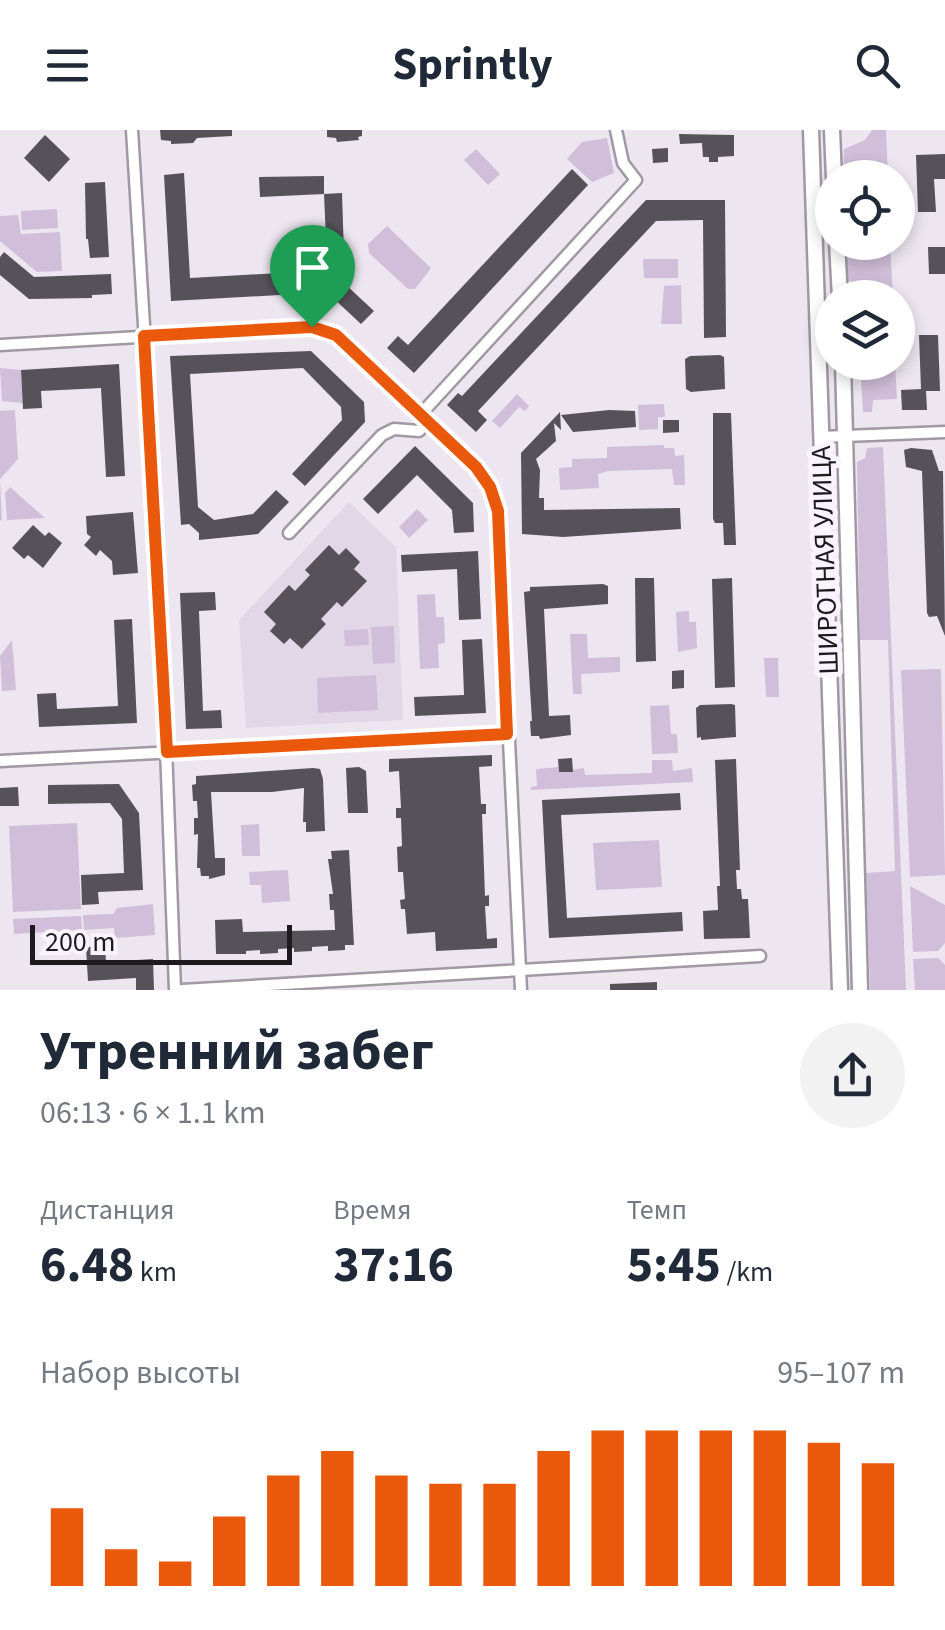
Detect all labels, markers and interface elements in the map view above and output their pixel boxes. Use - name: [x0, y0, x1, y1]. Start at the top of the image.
- text: Sprintly: [392, 33, 553, 97]
- icon: menu: [40, 38, 95, 93]
- icon: search: [850, 38, 905, 93]
- map controls: [815, 160, 915, 380]
- button: locate: [815, 160, 915, 260]
- pin: [270, 225, 355, 328]
- icon: arrive: [285, 240, 340, 295]
- button: layers: [815, 280, 915, 380]
- street label: ШИРОТНАЯ УЛИЦА: [801, 444, 849, 675]
- scale bar: [30, 920, 292, 964]
- text: 200 m: [45, 922, 116, 962]
- text: Утренний забег: [40, 1013, 434, 1091]
- button: share: [800, 1023, 905, 1128]
- text: 06:13 · 6 × 1.1 km: [40, 1090, 266, 1136]
- text: Дистанция: [40, 1190, 174, 1230]
- text: Время: [333, 1190, 411, 1230]
- text: Темп: [627, 1190, 687, 1230]
- text: 6.48: [40, 1230, 134, 1301]
- text: 37:16: [333, 1230, 454, 1301]
- text: 5:45: [627, 1230, 721, 1301]
- text: km: [134, 1252, 177, 1292]
- text: /km: [721, 1252, 773, 1292]
- text: Набор высоты: [40, 1350, 241, 1396]
- text: 95–107 m: [777, 1350, 905, 1396]

